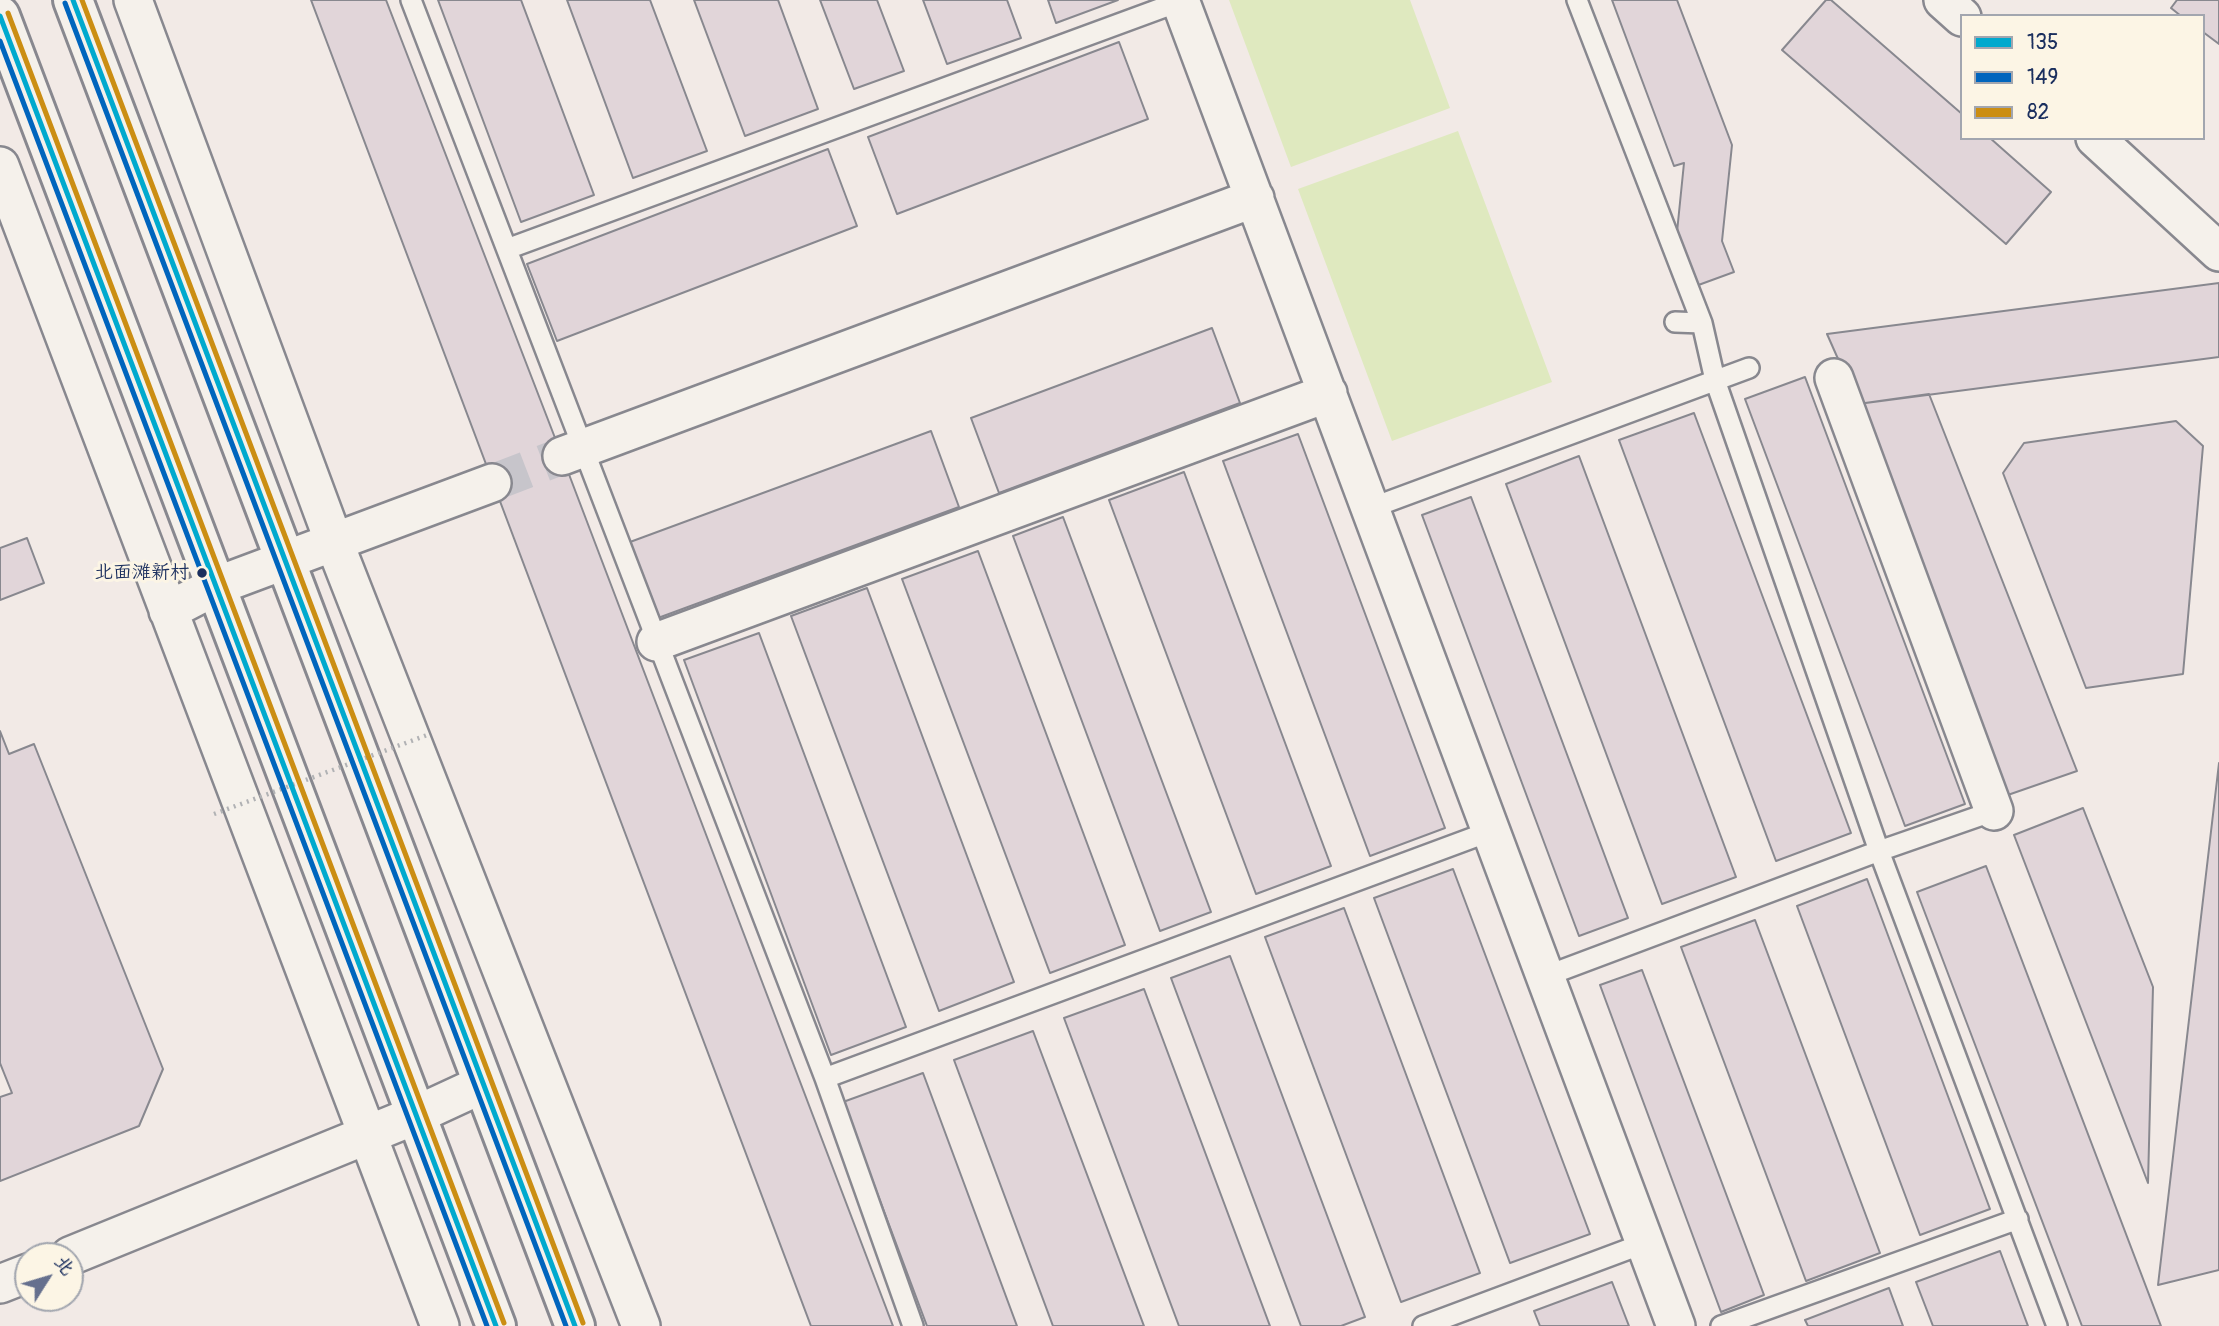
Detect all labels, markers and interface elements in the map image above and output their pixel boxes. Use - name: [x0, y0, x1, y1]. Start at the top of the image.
- legend: [1960, 14, 2205, 140]
- text: 135: [2027, 29, 2058, 56]
- text: 149: [2027, 64, 2058, 91]
- text: 82: [2027, 99, 2049, 126]
- place label: 北面滩新村: [94, 562, 189, 584]
- marker: 北面滩新村: [195, 566, 209, 580]
- north arrow: [14, 1242, 84, 1312]
- text: 北: [49, 1251, 79, 1280]

